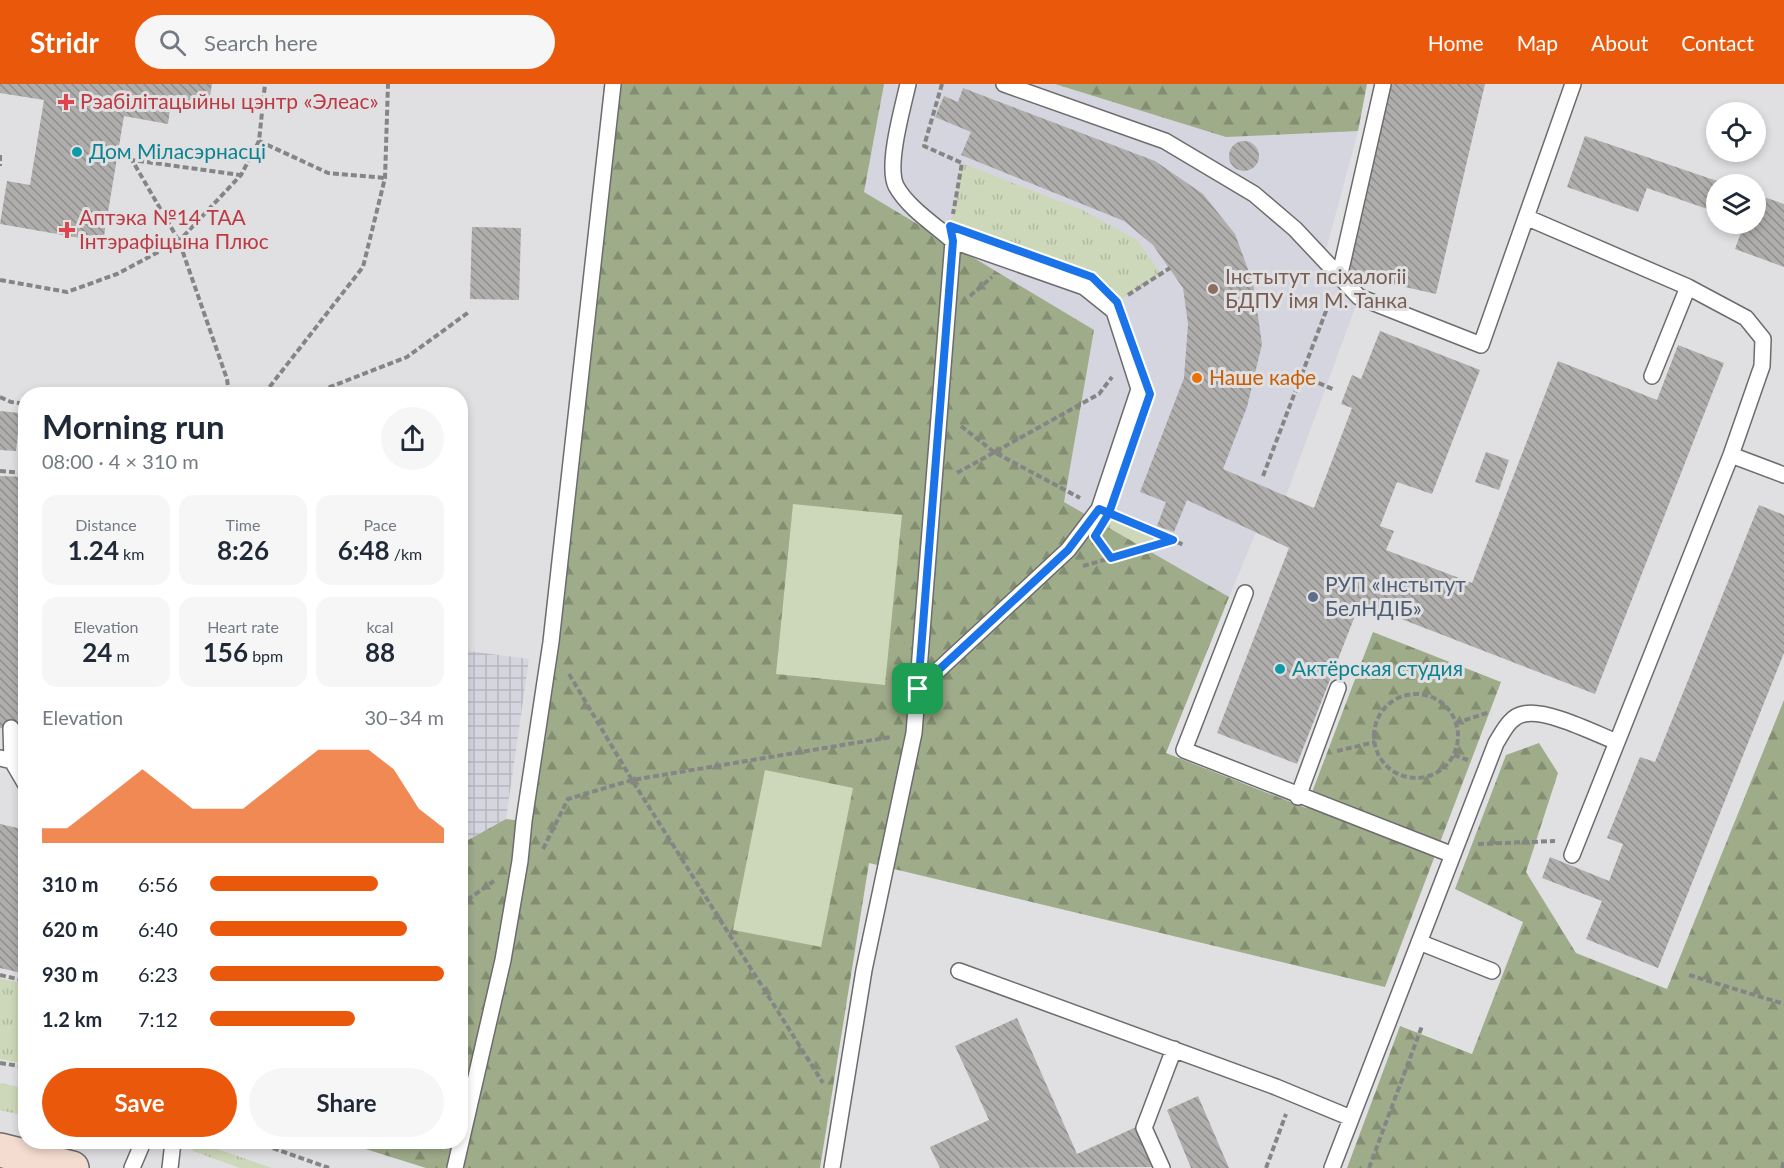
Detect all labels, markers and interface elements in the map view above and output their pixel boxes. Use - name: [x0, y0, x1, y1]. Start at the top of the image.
- search box: [135, 15, 555, 69]
- text: Stridr: [30, 25, 99, 59]
- icon: search: [156, 26, 189, 59]
- text: Search here: [204, 29, 318, 56]
- text: Home: [1428, 30, 1484, 55]
- text: Map: [1517, 30, 1558, 55]
- text: About: [1591, 30, 1648, 55]
- text: Contact: [1681, 30, 1754, 55]
- place label: Рэабілітацыйны цэнтр «Элеас»: [80, 88, 379, 113]
- marker: Рэабілітацыйны цэнтр «Элеас»: [57, 93, 75, 111]
- map controls: [1706, 102, 1766, 234]
- button: locate: [1706, 102, 1766, 162]
- place label: Дом Міласэрнасці: [89, 138, 266, 163]
- marker: Дом Міласэрнасці: [70, 145, 84, 159]
- button: layers: [1706, 174, 1766, 234]
- place label: Аптэка №14 ТАА Інтэрафіцына Плюс: [79, 204, 269, 253]
- marker: Аптэка №14 ТАА Інтэрафіцына Плюс: [60, 223, 74, 237]
- place label: Інстытут псіхалогіі БДПУ імя М. Танка: [1225, 263, 1407, 312]
- marker: Інстытут псіхалогіі БДПУ імя М. Танка: [1206, 282, 1220, 296]
- place label: Наше кафе: [1209, 364, 1316, 389]
- marker: Наше кафе: [1190, 371, 1204, 385]
- text: Morning run: [42, 406, 225, 446]
- button: share: [381, 407, 444, 470]
- text: 08:00 · 4 × 310 m: [42, 449, 199, 473]
- text: Distance: [75, 515, 137, 534]
- text: Time: [226, 515, 260, 534]
- text: Pace: [363, 515, 397, 534]
- text: 1.24: [68, 534, 119, 566]
- text: 8:26: [217, 534, 269, 566]
- text: 6:48: [338, 534, 390, 566]
- text: km: [119, 544, 144, 563]
- text: /km: [390, 544, 422, 563]
- place label: РУП «Інстытут БелНДІБ»: [1325, 571, 1466, 620]
- marker: РУП «Інстытут БелНДІБ»: [1306, 590, 1320, 604]
- text: Elevation: [74, 617, 139, 636]
- text: Heart rate: [207, 617, 279, 636]
- text: kcal: [366, 617, 394, 636]
- text: 24: [82, 636, 112, 668]
- text: 156: [203, 636, 248, 668]
- text: 88: [365, 636, 395, 668]
- text: m: [112, 646, 130, 665]
- text: bpm: [248, 646, 283, 665]
- place label: Актёрская студия: [1292, 655, 1463, 680]
- marker: Актёрская студия: [1273, 662, 1287, 676]
- pin: [892, 663, 943, 714]
- icon: arrive: [901, 672, 934, 705]
- text: Elevation: [42, 705, 123, 729]
- text: 30–34 m: [364, 705, 444, 729]
- text: 310 m: [42, 872, 98, 896]
- text: 6:56: [138, 872, 178, 896]
- text: 620 m: [42, 917, 98, 941]
- text: 6:40: [138, 917, 178, 941]
- text: 930 m: [42, 962, 98, 986]
- text: 6:23: [138, 962, 178, 986]
- text: 1.2 km: [42, 1007, 102, 1031]
- text: 7:12: [138, 1007, 178, 1031]
- button: Save: [42, 1068, 237, 1137]
- button: Share: [249, 1068, 444, 1137]

